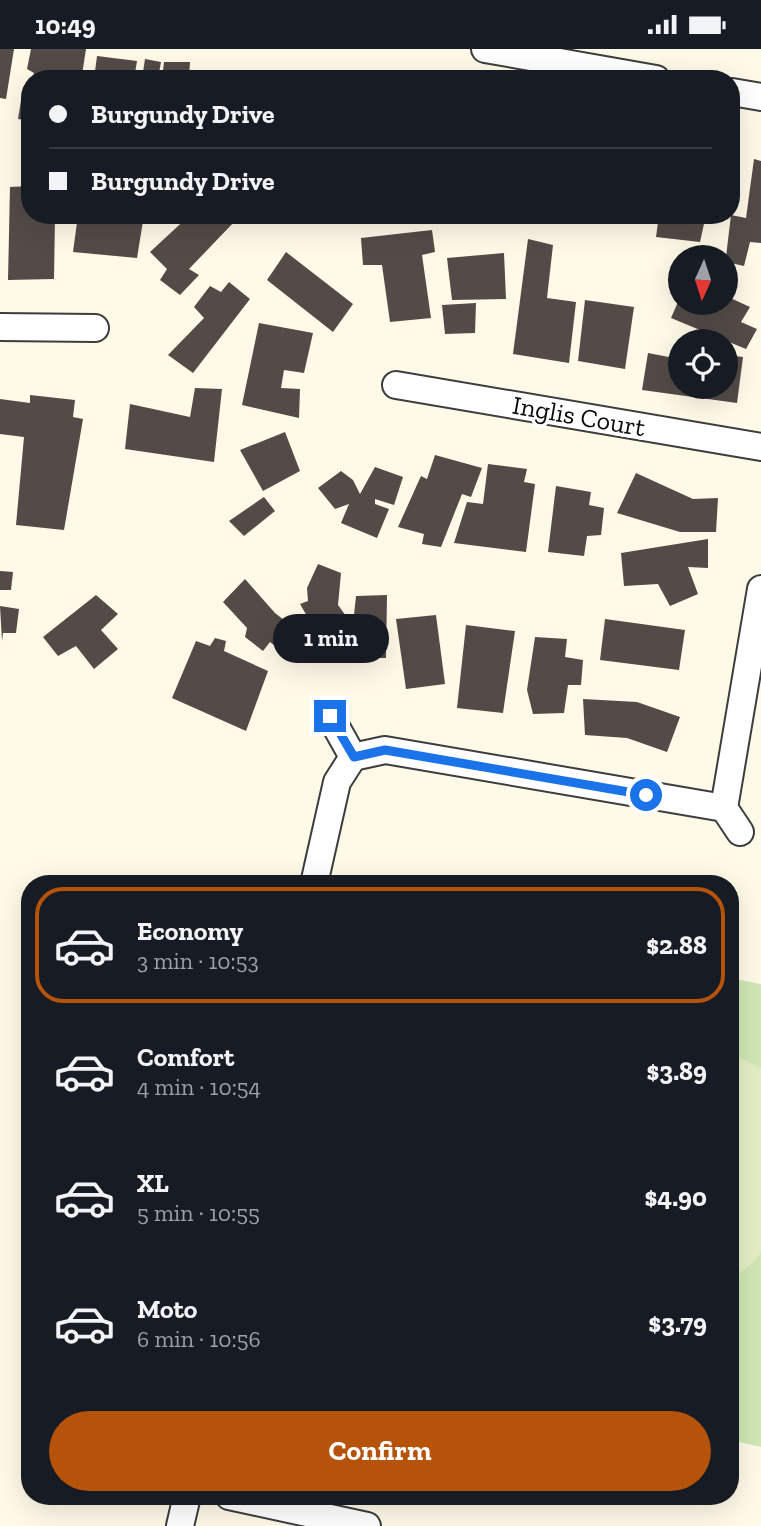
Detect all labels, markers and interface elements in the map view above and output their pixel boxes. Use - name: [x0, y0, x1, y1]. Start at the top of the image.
- text: 10:49: [35, 9, 96, 41]
- text: Burgundy Drive: [91, 98, 275, 130]
- text: Burgundy Drive: [91, 165, 275, 197]
- north arrow: [668, 245, 738, 315]
- map controls: [668, 245, 738, 399]
- button: locate: [668, 329, 738, 399]
- street label: Inglis Court: [510, 389, 648, 443]
- callout: 1 min: [272, 615, 388, 663]
- text: 1 min: [304, 624, 358, 652]
- route end: [314, 700, 346, 732]
- route start: [630, 779, 662, 811]
- icon: car: [53, 914, 116, 977]
- text: Economy: [137, 915, 243, 947]
- text: $2.88: [646, 929, 707, 961]
- text: 3 min · 10:53: [137, 947, 259, 975]
- icon: car: [53, 1040, 116, 1103]
- text: Comfort: [137, 1041, 234, 1073]
- text: $3.89: [647, 1055, 707, 1087]
- text: 4 min · 10:54: [137, 1073, 261, 1101]
- icon: car: [53, 1166, 116, 1229]
- text: XL: [137, 1167, 169, 1199]
- text: $4.90: [645, 1181, 707, 1213]
- text: 5 min · 10:55: [137, 1199, 260, 1227]
- icon: car: [53, 1292, 116, 1355]
- text: Moto: [137, 1293, 197, 1325]
- text: $3.79: [648, 1307, 707, 1339]
- text: 6 min · 10:56: [137, 1325, 261, 1353]
- button: Confirm: [49, 1411, 711, 1491]

